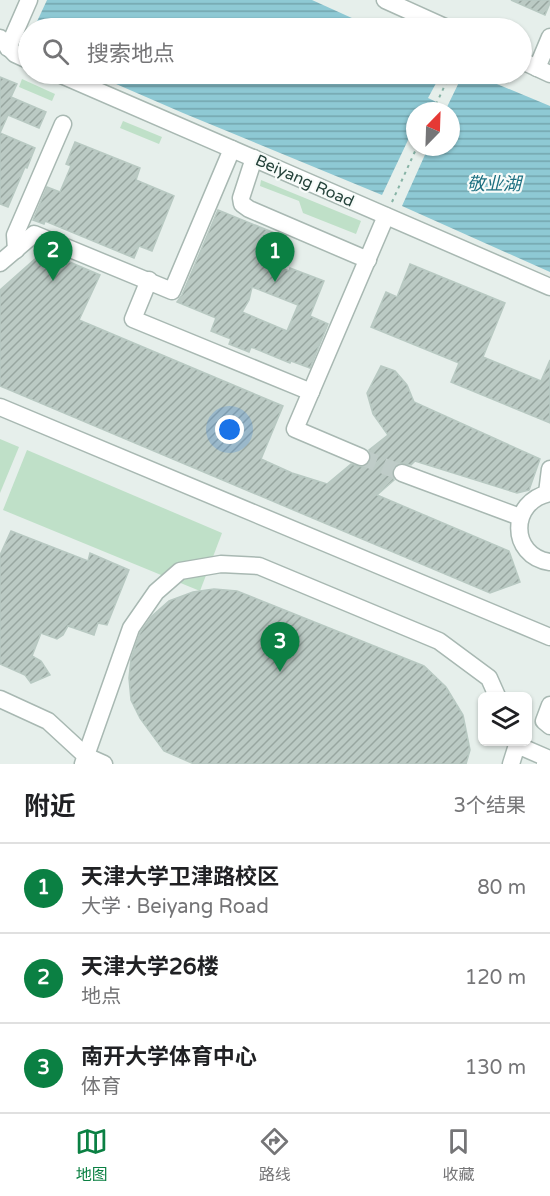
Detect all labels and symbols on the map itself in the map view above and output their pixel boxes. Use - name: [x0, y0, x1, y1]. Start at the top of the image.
- north arrow: [406, 102, 460, 156]
- street label: Beiyang Road: [252, 150, 357, 212]
- water label: 敬业湖: [467, 173, 524, 195]
- pin: 2: [34, 232, 72, 281]
- pin: 1: [256, 232, 294, 282]
- your location: [215, 415, 244, 444]
- pin: 3: [260, 622, 300, 672]

